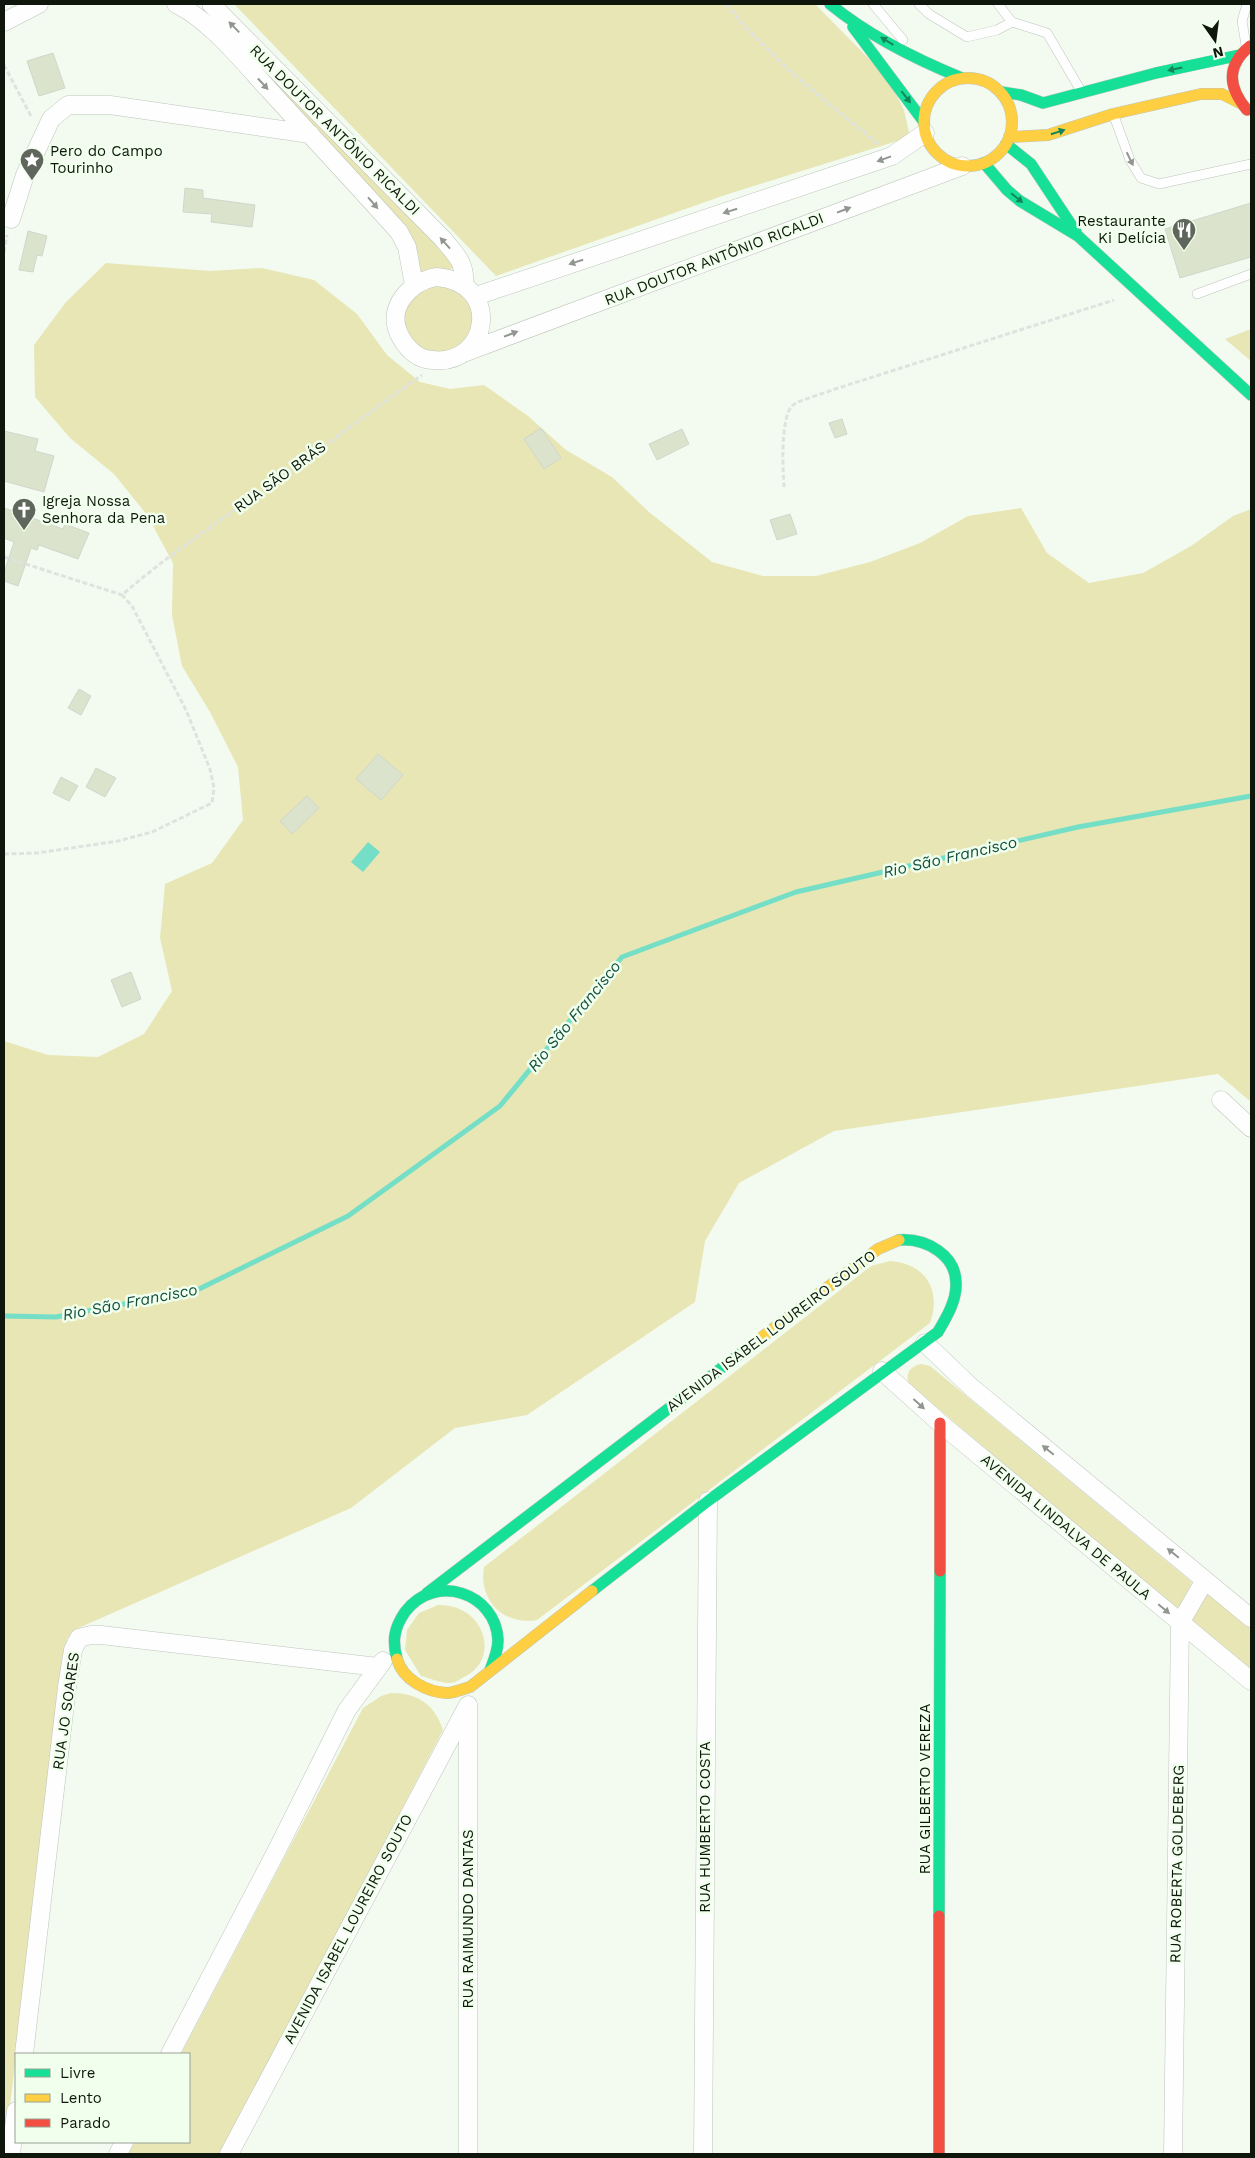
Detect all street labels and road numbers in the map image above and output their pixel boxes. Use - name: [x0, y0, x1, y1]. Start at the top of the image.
- street label: RUA DOUTOR ANTÔNIO RICALDI: [246, 40, 425, 219]
- street label: RUA DOUTOR ANTÔNIO RICALDI: [602, 208, 826, 309]
- street label: RUA SÃO BRÁS: [231, 438, 329, 516]
- street label: AVENIDA ISABEL LOUREIRO SOUTO: [663, 1246, 879, 1416]
- street label: AVENIDA LINDALVA DE PAULA: [977, 1450, 1155, 1604]
- street label: RUA JO SOARES: [49, 1651, 83, 1771]
- street label: RUA GILBERTO VEREZA: [916, 1704, 934, 1874]
- street label: RUA HUMBERTO COSTA: [696, 1741, 714, 1913]
- street label: RUA ROBERTA GOLDEBERG: [1166, 1765, 1188, 1963]
- street label: AVENIDA ISABEL LOUREIRO SOUTO: [280, 1811, 416, 2047]
- street label: RUA RAIMUNDO DANTAS: [459, 1829, 477, 2009]

